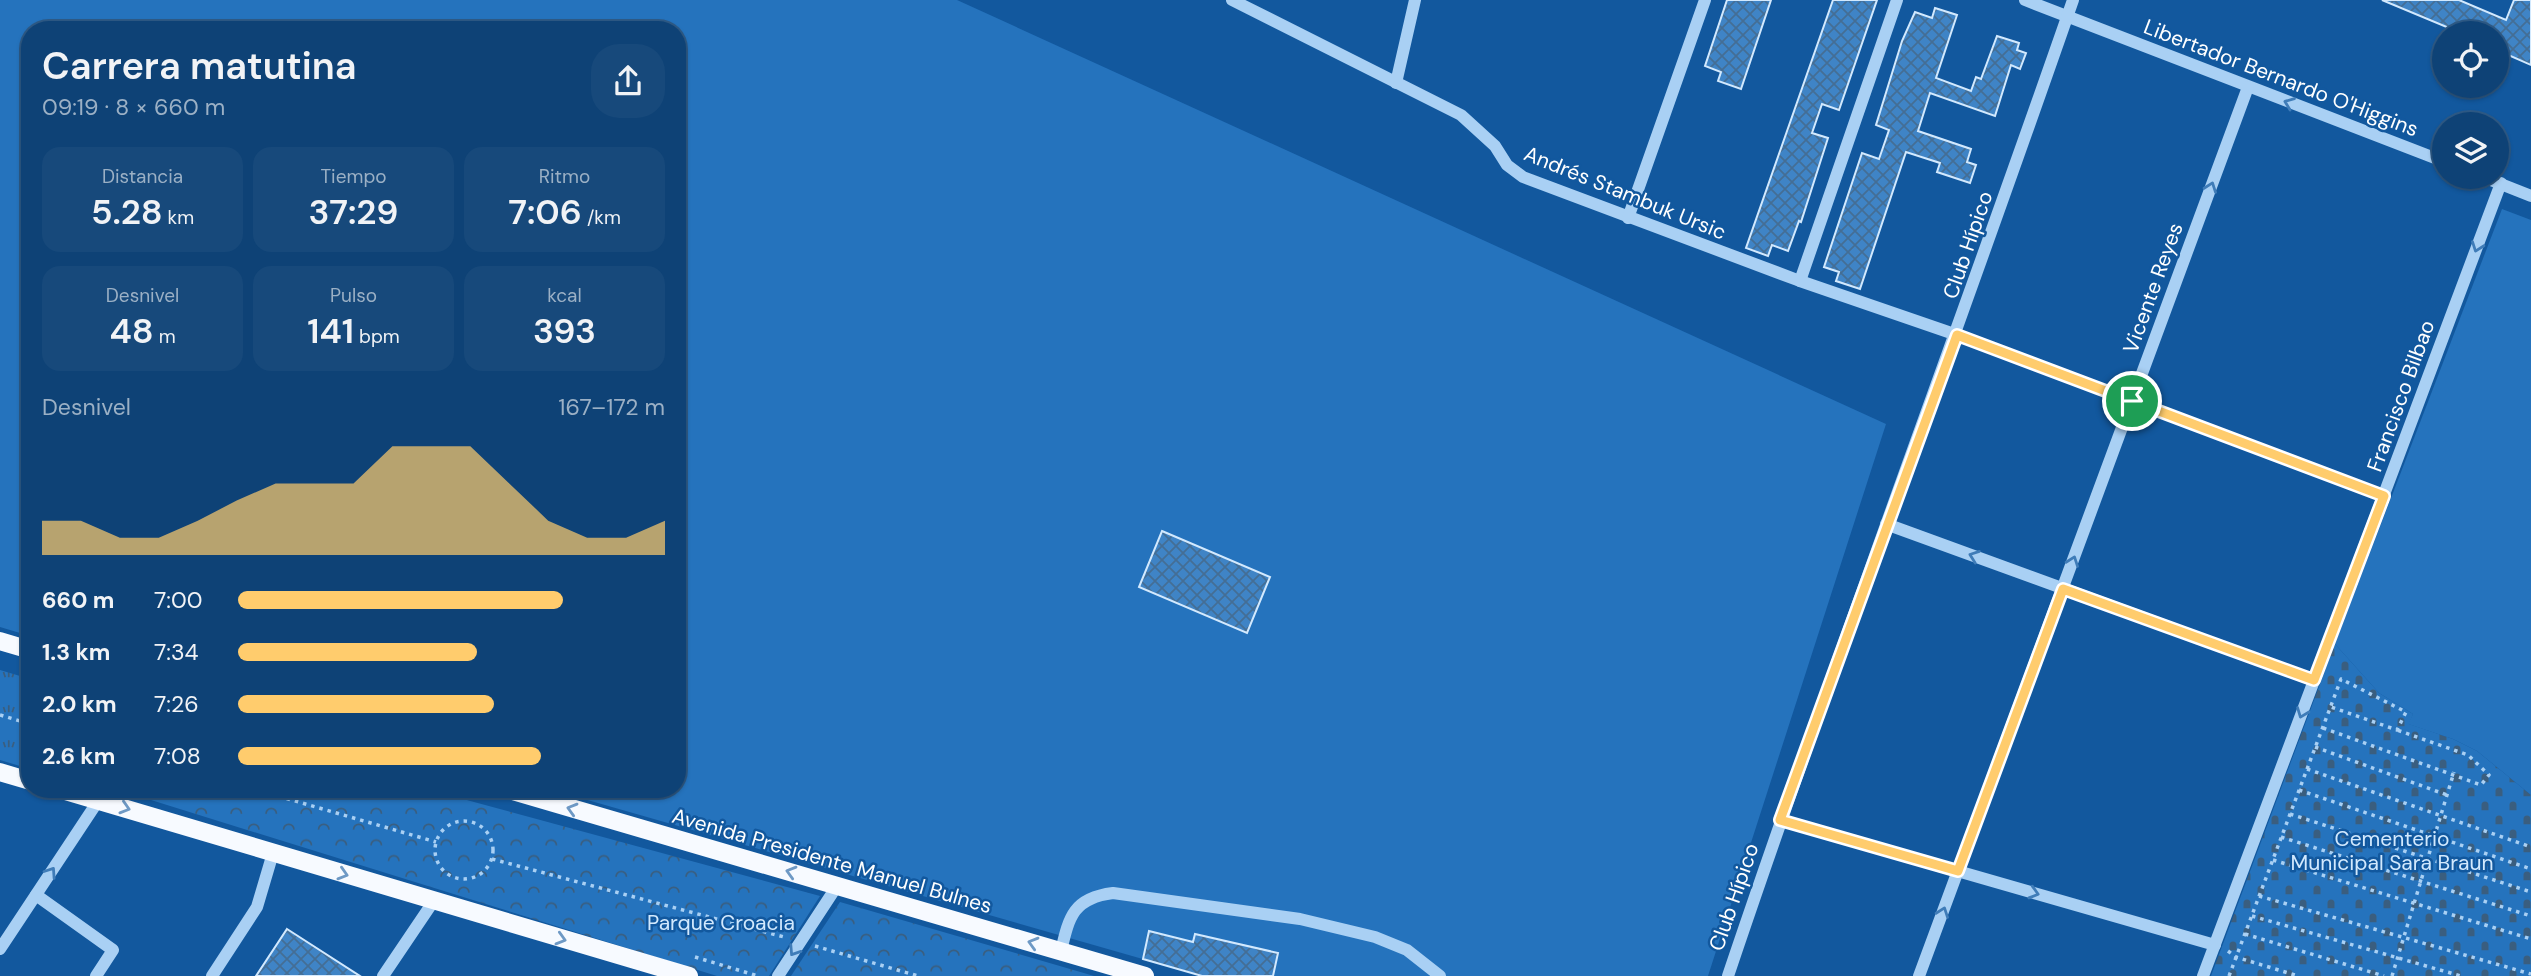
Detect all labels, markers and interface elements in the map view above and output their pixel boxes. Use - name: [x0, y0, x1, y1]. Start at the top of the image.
- street label: Libertador Bernardo O'Higgins: [2140, 13, 2422, 143]
- map controls: [2432, 21, 2509, 189]
- button: locate: [2432, 21, 2509, 98]
- text: Carrera matutina: [42, 41, 356, 91]
- button: share: [591, 44, 665, 118]
- text: 09:19 · 8 × 660 m: [42, 92, 225, 122]
- one-way arrow: [2284, 97, 2296, 111]
- button: layers: [2432, 112, 2509, 189]
- street label: Andrés Stambuk Ursic: [1520, 140, 1730, 246]
- text: Distancia: [102, 164, 183, 189]
- text: Tiempo: [320, 164, 387, 189]
- text: Ritmo: [539, 164, 590, 189]
- one-way arrow: [2203, 181, 2217, 193]
- street label: Club Hípico: [1937, 187, 1999, 303]
- text: 5.28: [91, 189, 163, 235]
- text: 37:29: [309, 189, 398, 235]
- text: 7:06: [508, 189, 582, 235]
- text: km: [163, 205, 194, 230]
- text: /km: [582, 205, 621, 230]
- street label: Vicente Reyes: [2116, 219, 2190, 357]
- one-way arrow: [2471, 241, 2485, 253]
- text: Desnivel: [106, 283, 179, 308]
- text: Pulso: [330, 283, 377, 308]
- text: kcal: [547, 283, 582, 308]
- text: 48: [109, 308, 154, 354]
- text: 141: [307, 308, 354, 354]
- text: 393: [533, 308, 596, 354]
- street label: Francisco Bilbao: [2361, 316, 2441, 476]
- text: m: [154, 324, 176, 349]
- text: bpm: [354, 324, 400, 349]
- pin: [2102, 371, 2162, 431]
- icon: arrive: [2113, 382, 2151, 420]
- text: Desnivel: [42, 392, 131, 422]
- text: 167–172 m: [558, 392, 665, 422]
- one-way arrow: [1968, 550, 1980, 564]
- one-way arrow: [2065, 555, 2079, 567]
- text: 660 m: [42, 585, 114, 615]
- text: 7:00: [154, 585, 202, 615]
- text: 1.3 km: [42, 637, 110, 667]
- text: 7:34: [154, 637, 198, 667]
- text: 2.0 km: [42, 689, 117, 719]
- text: 7:26: [154, 689, 199, 719]
- one-way arrow: [2296, 706, 2310, 718]
- text: 2.6 km: [42, 741, 115, 771]
- text: 7:08: [154, 741, 201, 771]
- one-way arrow: [119, 800, 131, 815]
- one-way arrow: [567, 802, 579, 817]
- street label: Avenida Presidente Manuel Bulnes: [669, 802, 995, 920]
- park label: Cementerio Municipal Sara Braun: [2290, 825, 2494, 877]
- street label: Club Hípico: [1703, 839, 1765, 955]
- one-way arrow: [43, 866, 56, 879]
- one-way arrow: [336, 866, 348, 881]
- one-way arrow: [785, 866, 797, 881]
- one-way arrow: [2028, 885, 2040, 900]
- one-way arrow: [1935, 906, 1949, 918]
- park label: Parque Croacia: [647, 909, 795, 937]
- one-way arrow: [555, 930, 567, 945]
- one-way arrow: [1027, 937, 1039, 951]
- one-way arrow: [789, 944, 802, 957]

